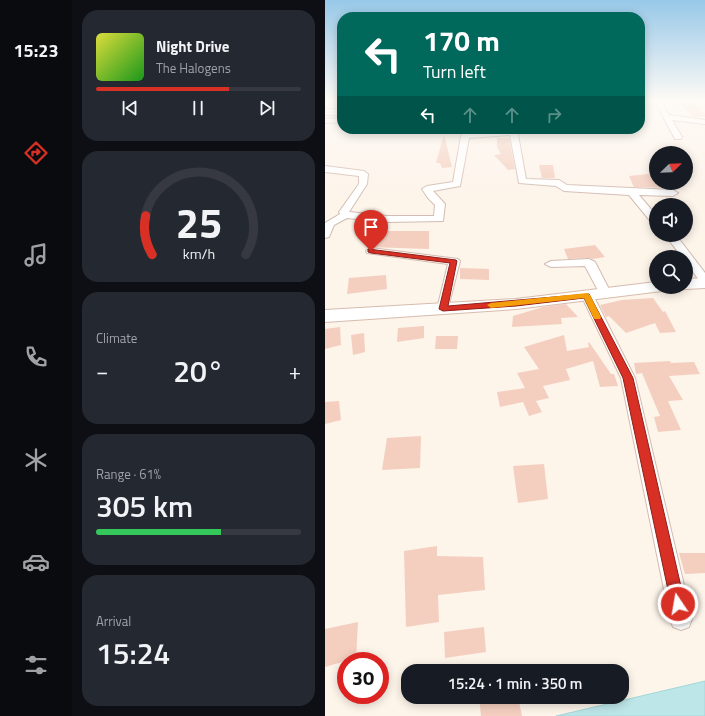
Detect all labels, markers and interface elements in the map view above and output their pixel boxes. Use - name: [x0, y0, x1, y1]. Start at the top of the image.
- text: 170 m: [423, 19, 500, 62]
- icon: left: [357, 28, 409, 80]
- text: Night Drive: [156, 35, 229, 58]
- text: 15:23: [14, 37, 58, 64]
- text: The Halogens: [156, 58, 231, 78]
- text: Turn left: [423, 58, 486, 85]
- icon: previous: [119, 97, 141, 119]
- icon: pause: [187, 97, 209, 119]
- icon: next: [256, 97, 278, 119]
- icon: left: [417, 104, 439, 126]
- icon: ahead: [459, 104, 481, 126]
- icon: ahead: [501, 104, 523, 126]
- icon: right: [543, 104, 565, 126]
- icon: directions: [22, 139, 50, 167]
- north arrow: [649, 146, 693, 190]
- map controls: [649, 146, 693, 294]
- text: 25: [175, 191, 222, 254]
- button: sound: [649, 198, 693, 242]
- pin: [354, 210, 388, 251]
- icon: arrive: [360, 216, 382, 238]
- icon: music: [22, 241, 50, 269]
- text: km/h: [182, 242, 215, 264]
- button: search: [649, 250, 693, 294]
- text: Climate: [96, 328, 137, 348]
- icon: phone: [22, 343, 50, 371]
- text: 20°: [173, 348, 224, 394]
- text: −: [96, 354, 108, 388]
- text: +: [289, 354, 301, 388]
- icon: climate: [22, 446, 50, 474]
- text: Range · 61%: [96, 464, 161, 484]
- text: 305 km: [96, 483, 193, 529]
- icon: car: [22, 548, 50, 576]
- position arrow: [657, 583, 699, 625]
- text: Arrival: [96, 611, 131, 631]
- text: 15:24: [96, 630, 170, 676]
- icon: filters: [22, 651, 50, 679]
- speed limit sign: 30: [337, 652, 389, 704]
- text: 15:24 · 1 min · 350 m: [448, 672, 582, 695]

